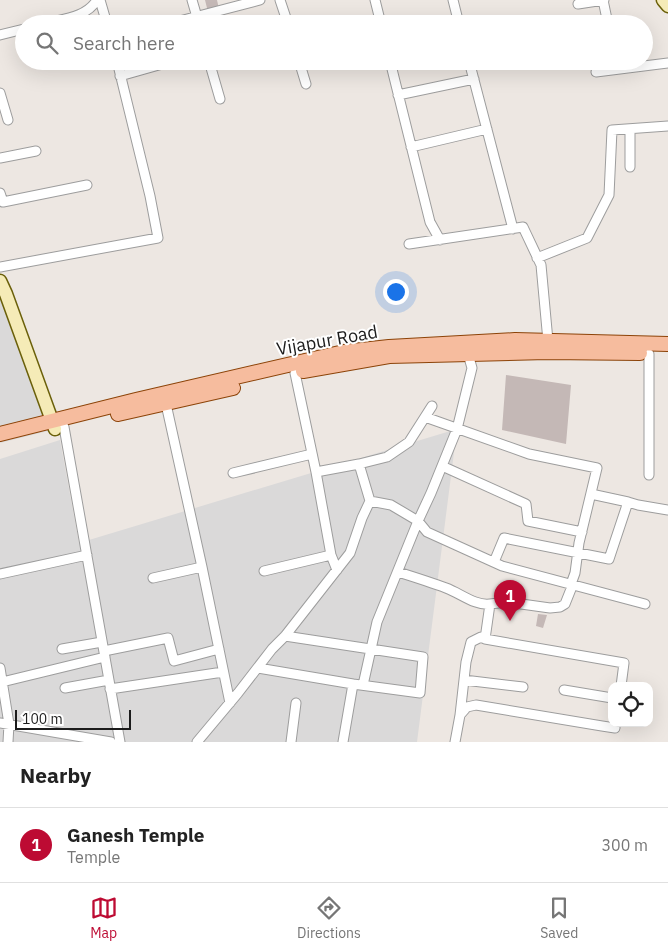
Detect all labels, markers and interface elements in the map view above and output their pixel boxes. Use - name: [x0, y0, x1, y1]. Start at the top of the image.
- search box: [15, 15, 653, 70]
- icon: search: [33, 29, 61, 57]
- text: Search here: [73, 31, 175, 55]
- your location: [383, 279, 409, 305]
- street label: Vijapur Road: [275, 320, 379, 360]
- pin: 1: [494, 580, 526, 621]
- map controls: [608, 682, 653, 727]
- button: locate: [608, 682, 653, 727]
- scale bar: [15, 707, 131, 730]
- text: 100 m: [22, 710, 63, 728]
- text: Nearby: [20, 761, 91, 789]
- text: Ganesh Temple: [67, 823, 204, 847]
- text: 1: [31, 835, 41, 855]
- text: 300 m: [601, 835, 648, 855]
- text: Temple: [67, 847, 120, 867]
- tab: Map: [90, 894, 118, 942]
- tab: Directions: [297, 894, 361, 942]
- tab: Saved: [540, 894, 578, 942]

